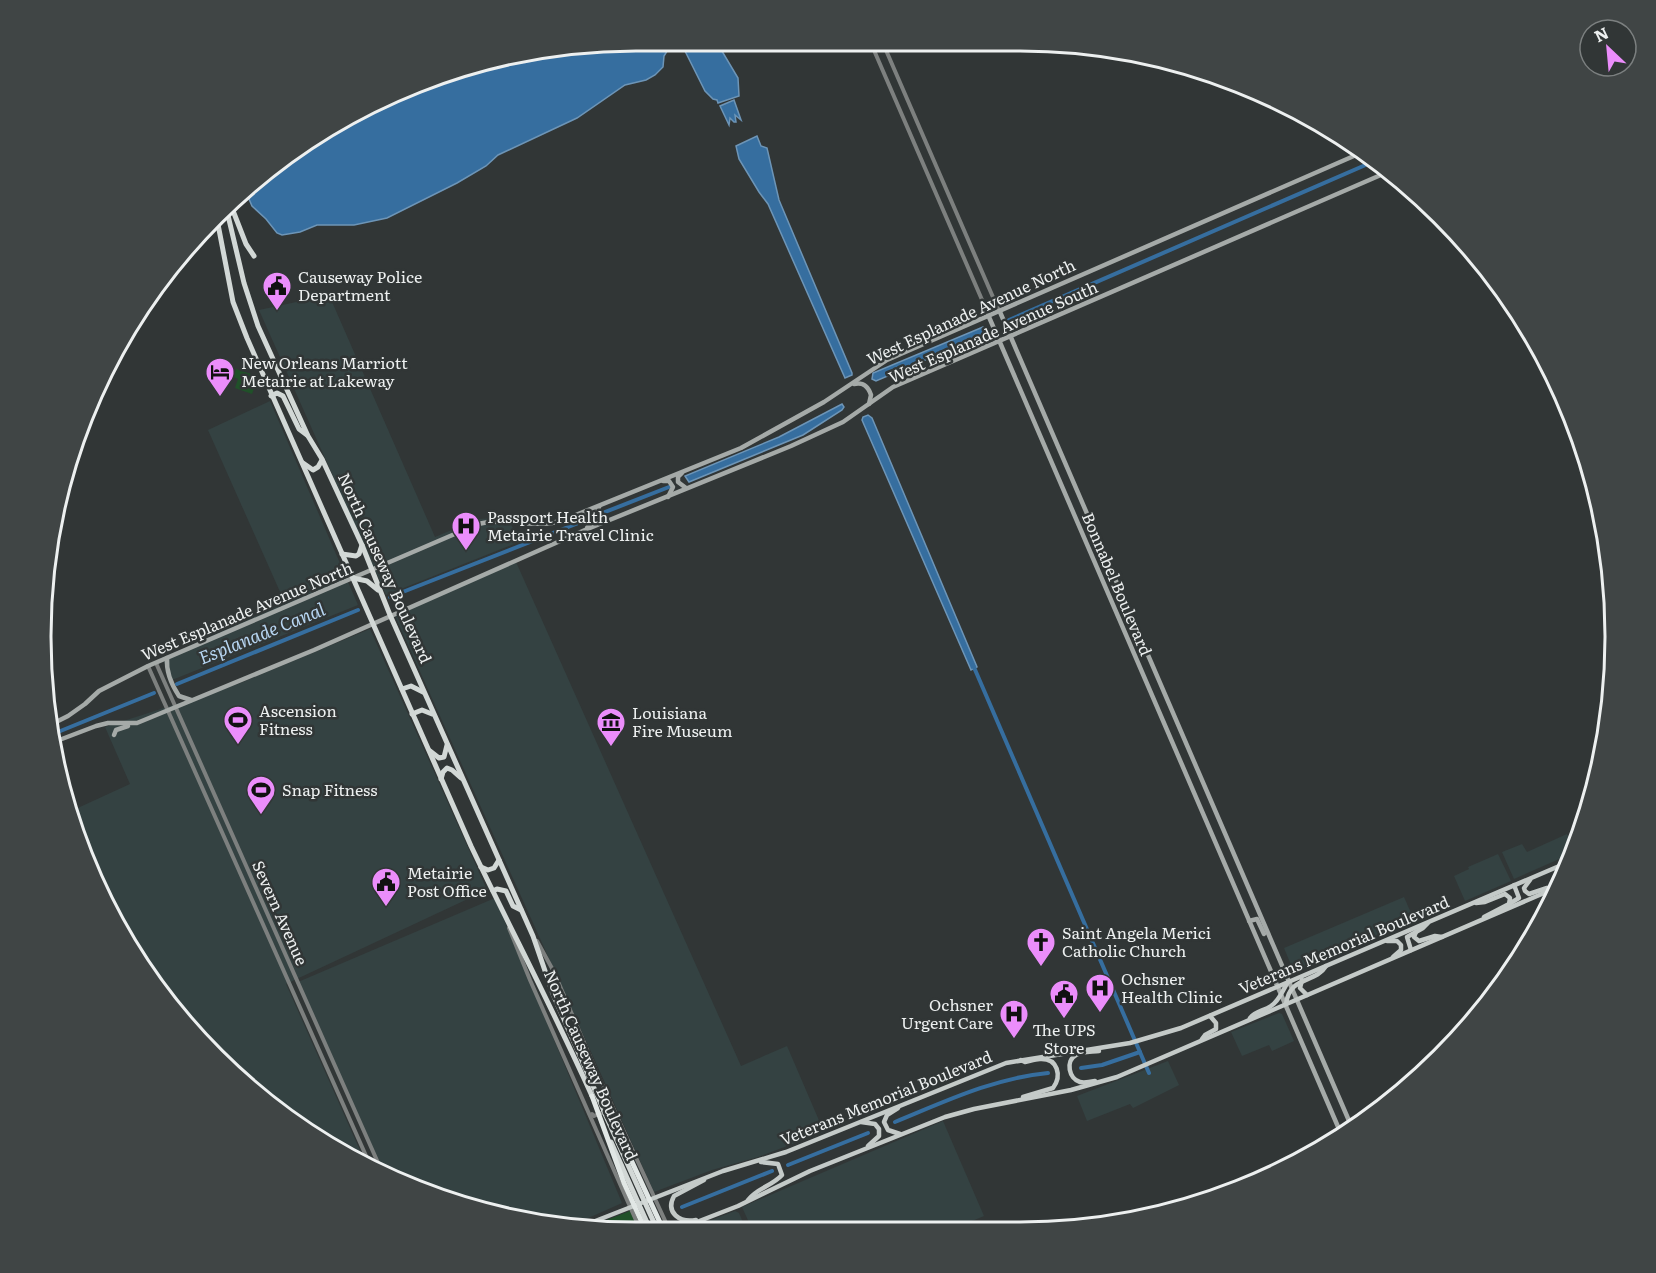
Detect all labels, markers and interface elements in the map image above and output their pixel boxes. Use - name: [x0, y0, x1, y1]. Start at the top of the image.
- north arrow: [1578, 18, 1638, 78]
- text: N: [1590, 20, 1612, 47]
- street label: West Esplanade Avenue North: [862, 252, 1079, 370]
- place label: Causeway Police Department: [298, 264, 422, 306]
- public building icon: Causeway Police Department: [261, 270, 293, 312]
- street label: West Esplanade Avenue South: [884, 274, 1102, 388]
- place label: New Orleans Marriott Metairie at Lakeway: [241, 350, 408, 392]
- hotel icon: New Orleans Marriott Metairie at Lakeway: [204, 356, 236, 398]
- street label: North Causeway Boulevard: [333, 468, 439, 667]
- place label: Passport Health Metairie Travel Clinic: [487, 504, 654, 546]
- street label: Bonnabel Boulevard: [1077, 508, 1159, 659]
- hospital icon: Passport Health Metairie Travel Clinic: [450, 510, 482, 552]
- street label: West Esplanade Avenue North: [137, 554, 356, 666]
- water label: Esplanade Canal: [194, 595, 330, 670]
- place label: Ascension Fitness: [259, 698, 337, 740]
- place label: Louisiana Fire Museum: [632, 700, 733, 742]
- sports icon: Ascension Fitness: [222, 704, 254, 746]
- museum icon: Louisiana Fire Museum: [595, 706, 627, 748]
- sports icon: Snap Fitness: [245, 774, 277, 816]
- place label: Snap Fitness: [282, 777, 377, 801]
- street label: Severn Avenue: [247, 856, 315, 969]
- place label: Metairie Post Office: [407, 860, 487, 902]
- public building icon: Metairie Post Office: [370, 866, 402, 908]
- street label: Veterans Memorial Boulevard: [1235, 889, 1453, 999]
- place label: Saint Angela Merici Catholic Church: [1062, 920, 1211, 962]
- church icon: Saint Angela Merici Catholic Church: [1025, 926, 1057, 968]
- street label: North Causeway Boulevard: [539, 965, 645, 1164]
- place label: Ochsner Health Clinic: [1121, 966, 1222, 1008]
- hospital icon: Ochsner Health Clinic: [1084, 972, 1116, 1014]
- public building icon: The UPS Store: [1048, 978, 1080, 1020]
- place label: Ochsner Urgent Care: [901, 992, 993, 1034]
- hospital icon: Ochsner Urgent Care: [998, 998, 1030, 1040]
- place label: The UPS Store: [1032, 1017, 1096, 1059]
- street label: Veterans Memorial Boulevard: [776, 1043, 995, 1151]

